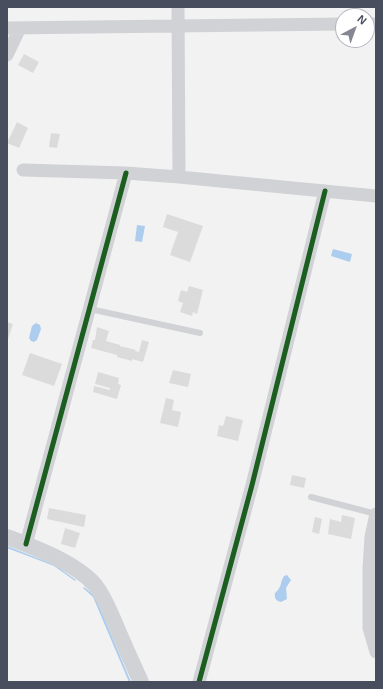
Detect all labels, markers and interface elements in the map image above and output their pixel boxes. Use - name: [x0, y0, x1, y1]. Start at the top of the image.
- north arrow: [335, 8, 375, 48]
- text: N: [355, 13, 369, 27]

